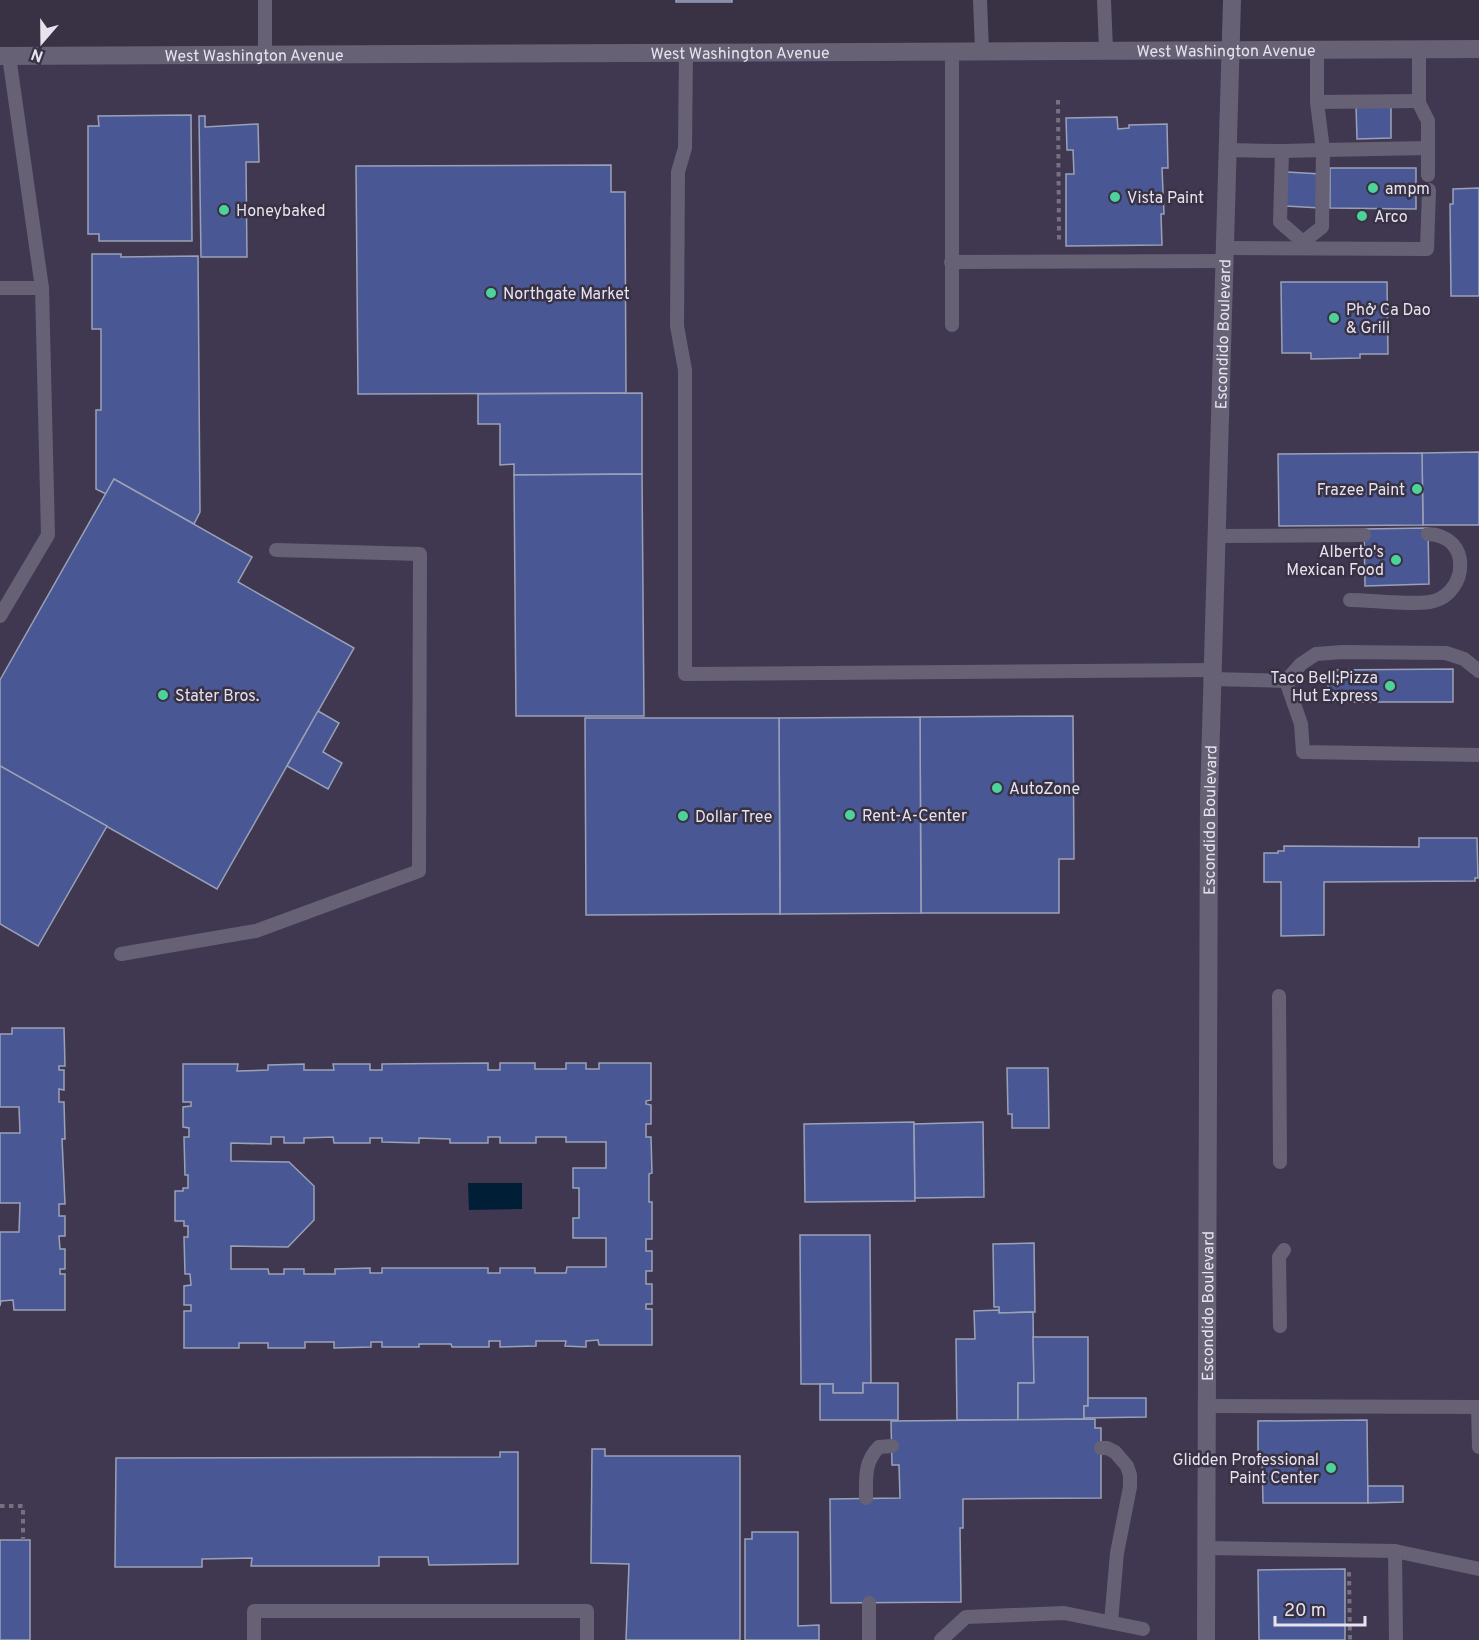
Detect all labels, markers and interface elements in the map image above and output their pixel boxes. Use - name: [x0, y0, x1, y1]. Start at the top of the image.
- north arrow: [12, 12, 72, 72]
- street label: West Washington Avenue: [1136, 42, 1316, 63]
- text: N: [29, 43, 46, 66]
- street label: West Washington Avenue: [650, 44, 830, 65]
- street label: West Washington Avenue: [164, 46, 344, 67]
- place label: ampm: [1385, 180, 1430, 200]
- marker: ampm: [1366, 181, 1380, 195]
- place label: Vista Paint: [1127, 189, 1204, 209]
- marker: Vista Paint: [1108, 190, 1122, 204]
- place label: Honeybaked: [236, 202, 326, 222]
- marker: Honeybaked: [217, 203, 231, 217]
- place label: Arco: [1374, 208, 1408, 228]
- marker: Arco: [1355, 209, 1369, 223]
- street label: Escondido Boulevard: [1212, 259, 1237, 410]
- place label: Northgate Market: [503, 285, 630, 305]
- marker: Northgate Market: [484, 286, 498, 300]
- place label: Phở Ca Dao & Grill: [1346, 301, 1431, 339]
- marker: Phở Ca Dao & Grill: [1327, 311, 1341, 325]
- place label: Frazee Paint: [1317, 481, 1405, 501]
- marker: Frazee Paint: [1410, 482, 1424, 496]
- place label: Alberto's Mexican Food: [1286, 543, 1384, 581]
- marker: Alberto's Mexican Food: [1389, 553, 1403, 567]
- place label: Taco Bell;Pizza Hut Express: [1270, 669, 1378, 707]
- marker: Taco Bell;Pizza Hut Express: [1383, 679, 1397, 693]
- place label: Stater Bros.: [175, 687, 259, 707]
- marker: Stater Bros.: [156, 688, 170, 702]
- street label: Escondido Boulevard: [1201, 745, 1223, 895]
- place label: AutoZone: [1009, 780, 1080, 800]
- marker: AutoZone: [990, 781, 1004, 795]
- place label: Rent-A-Center: [862, 807, 967, 827]
- place label: Dollar Tree: [695, 808, 772, 828]
- marker: Rent-A-Center: [843, 808, 857, 822]
- marker: Dollar Tree: [676, 809, 690, 823]
- street label: Escondido Boulevard: [1199, 1231, 1219, 1381]
- place label: Glidden Professional Paint Center: [1173, 1451, 1319, 1489]
- marker: Glidden Professional Paint Center: [1324, 1461, 1338, 1475]
- scale bar: [1275, 1589, 1365, 1627]
- text: 20 m: [1284, 1600, 1326, 1623]

